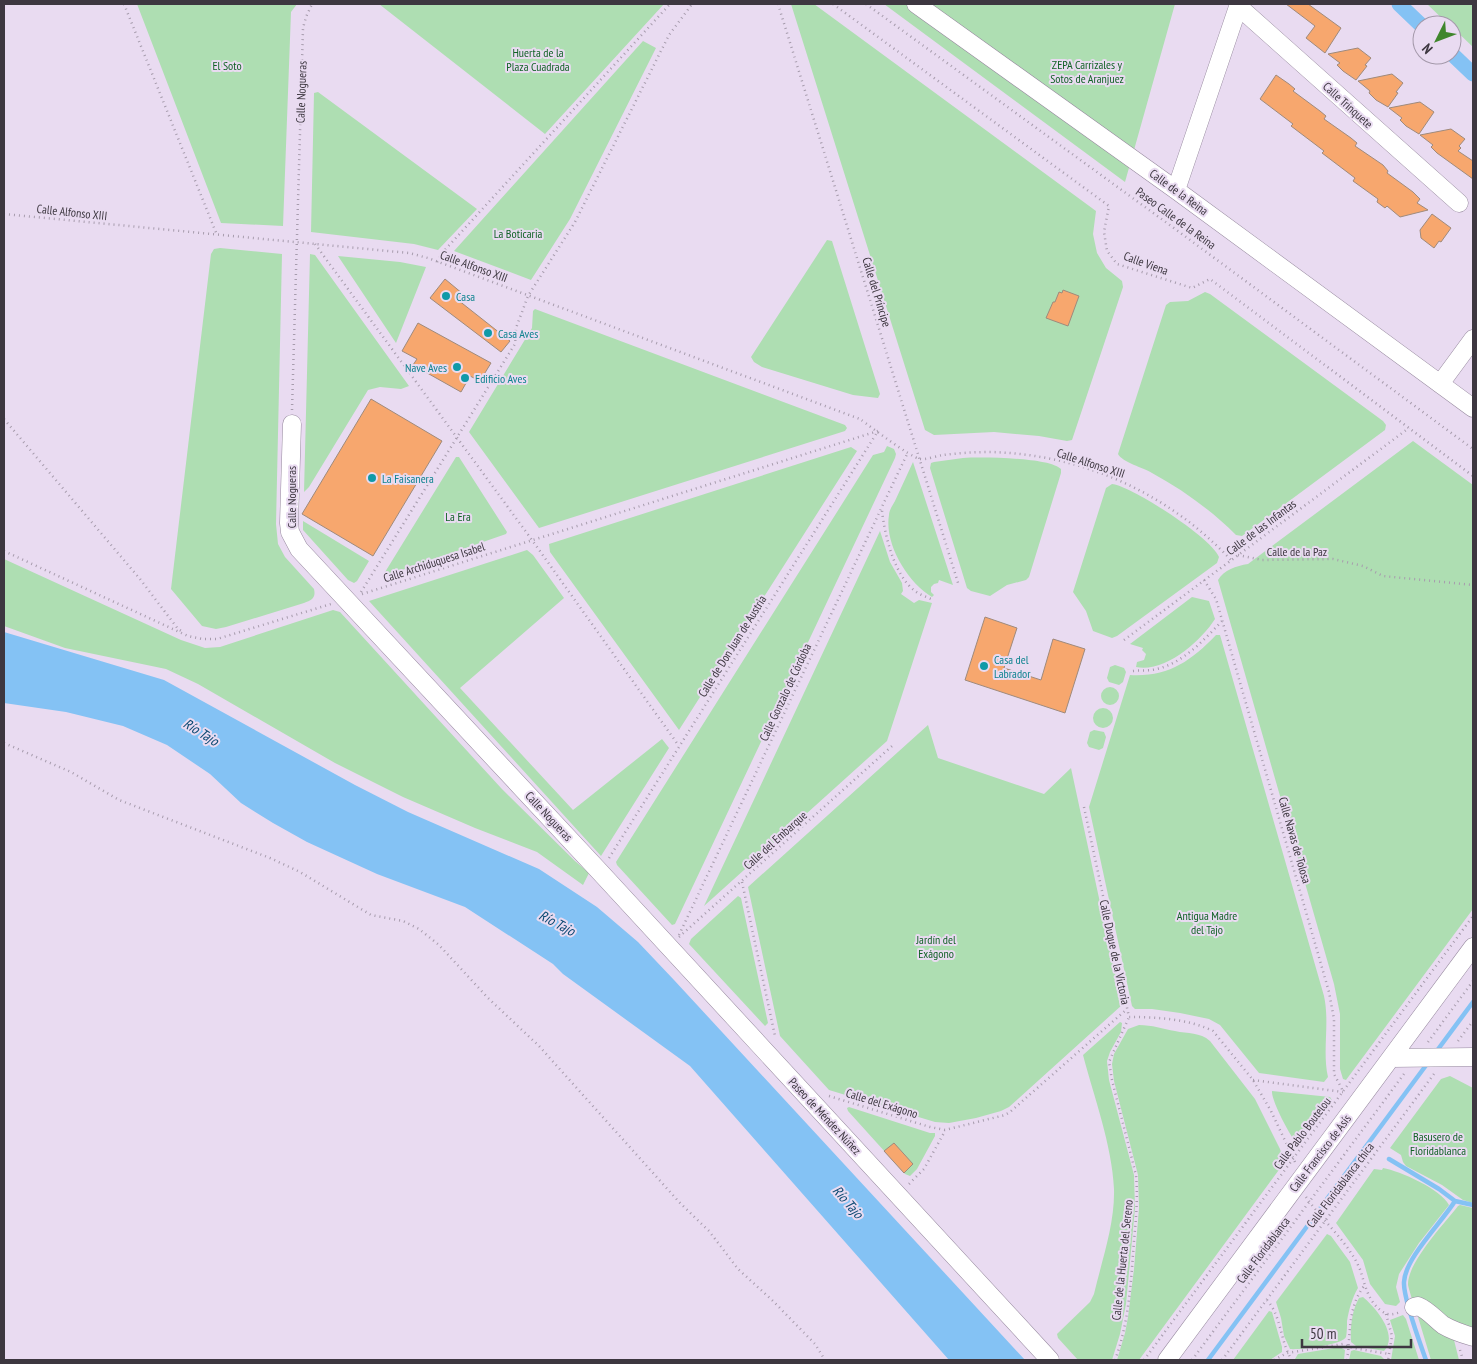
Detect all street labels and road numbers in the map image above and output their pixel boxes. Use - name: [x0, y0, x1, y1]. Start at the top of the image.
- street label: Calle Nogueras: [292, 61, 310, 123]
- street label: Calle Trinquete: [1320, 79, 1376, 131]
- street label: Calle de la Reina: [1147, 166, 1211, 218]
- street label: Paseo Calle de la Reina: [1133, 184, 1219, 252]
- street label: Calle Alfonso XIII: [36, 201, 108, 223]
- street label: Calle Alfonso XIII: [438, 247, 510, 285]
- street label: Calle Viena: [1122, 248, 1170, 278]
- street label: Calle del Príncipe: [859, 255, 895, 329]
- street label: Calle Alfonso XIII: [1055, 445, 1127, 481]
- street label: Calle Nogueras: [284, 466, 299, 528]
- street label: Calle de las Infantas: [1223, 496, 1299, 558]
- street label: Calle Archiduquesa Isabel: [381, 538, 487, 585]
- street label: Calle de la Paz: [1267, 544, 1327, 559]
- street label: Calle de Don Juan de Austria: [695, 592, 770, 700]
- street label: Calle Gonzalo de Córdoba: [756, 641, 814, 743]
- street label: Calle Nogueras: [522, 788, 576, 844]
- street label: Calle Navas de Tolosa: [1276, 795, 1315, 885]
- street label: Calle del Embarque: [740, 808, 810, 872]
- street label: Calle Duque de la Victoria: [1097, 898, 1133, 1006]
- street label: Paseo de Méndez Núñez: [785, 1074, 865, 1158]
- street label: Calle del Exágono: [844, 1085, 920, 1121]
- street label: Calle Pablo Boutelou: [1270, 1094, 1334, 1172]
- street label: Calle Francisco de Asís: [1286, 1111, 1354, 1195]
- street label: Calle Floridablanca chica: [1303, 1139, 1377, 1231]
- street label: Calle de la Huerta del Sereno: [1108, 1199, 1136, 1321]
- street label: Calle Floridablanca: [1233, 1214, 1293, 1286]

